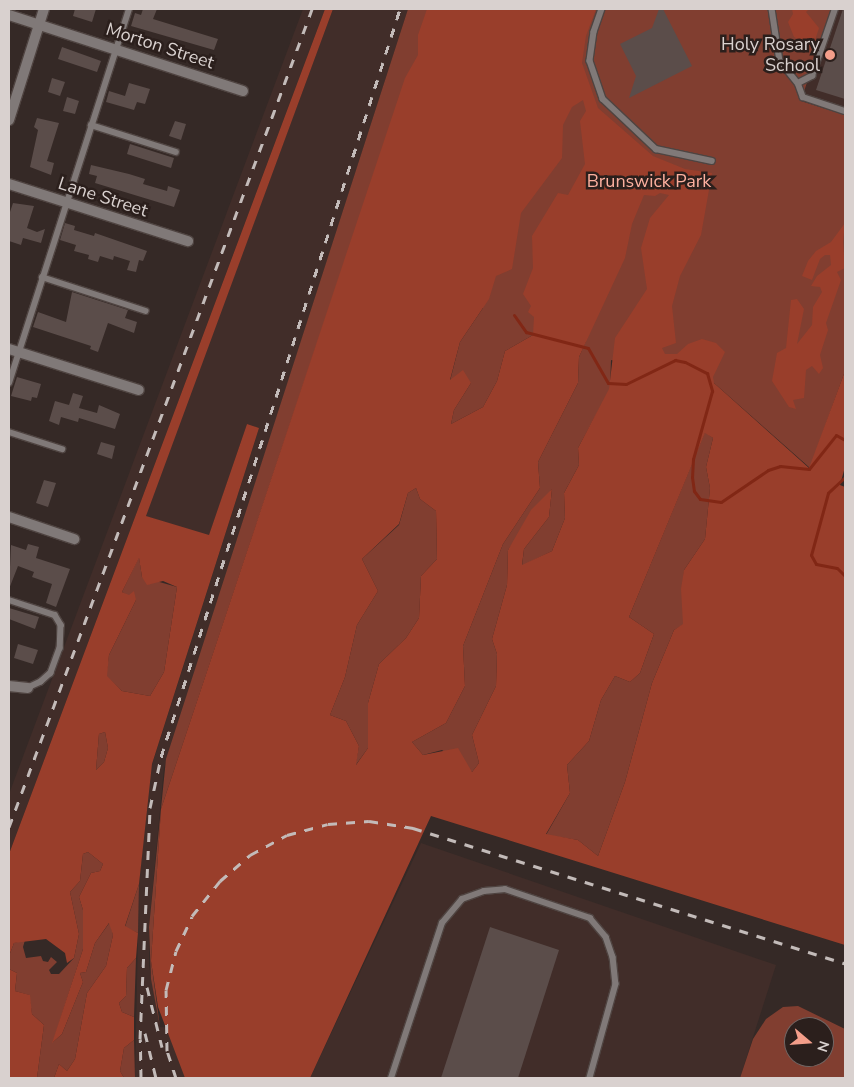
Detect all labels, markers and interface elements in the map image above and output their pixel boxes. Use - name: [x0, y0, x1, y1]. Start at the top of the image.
- street label: Morton Street: [103, 18, 217, 74]
- place label: Holy Rosary School: [721, 34, 820, 76]
- marker: Holy Rosary School: [824, 49, 836, 61]
- park label: Brunswick Park: [587, 170, 711, 192]
- street label: Lane Street: [56, 172, 150, 222]
- north arrow: [784, 1017, 834, 1067]
- text: N: [812, 1039, 833, 1054]

